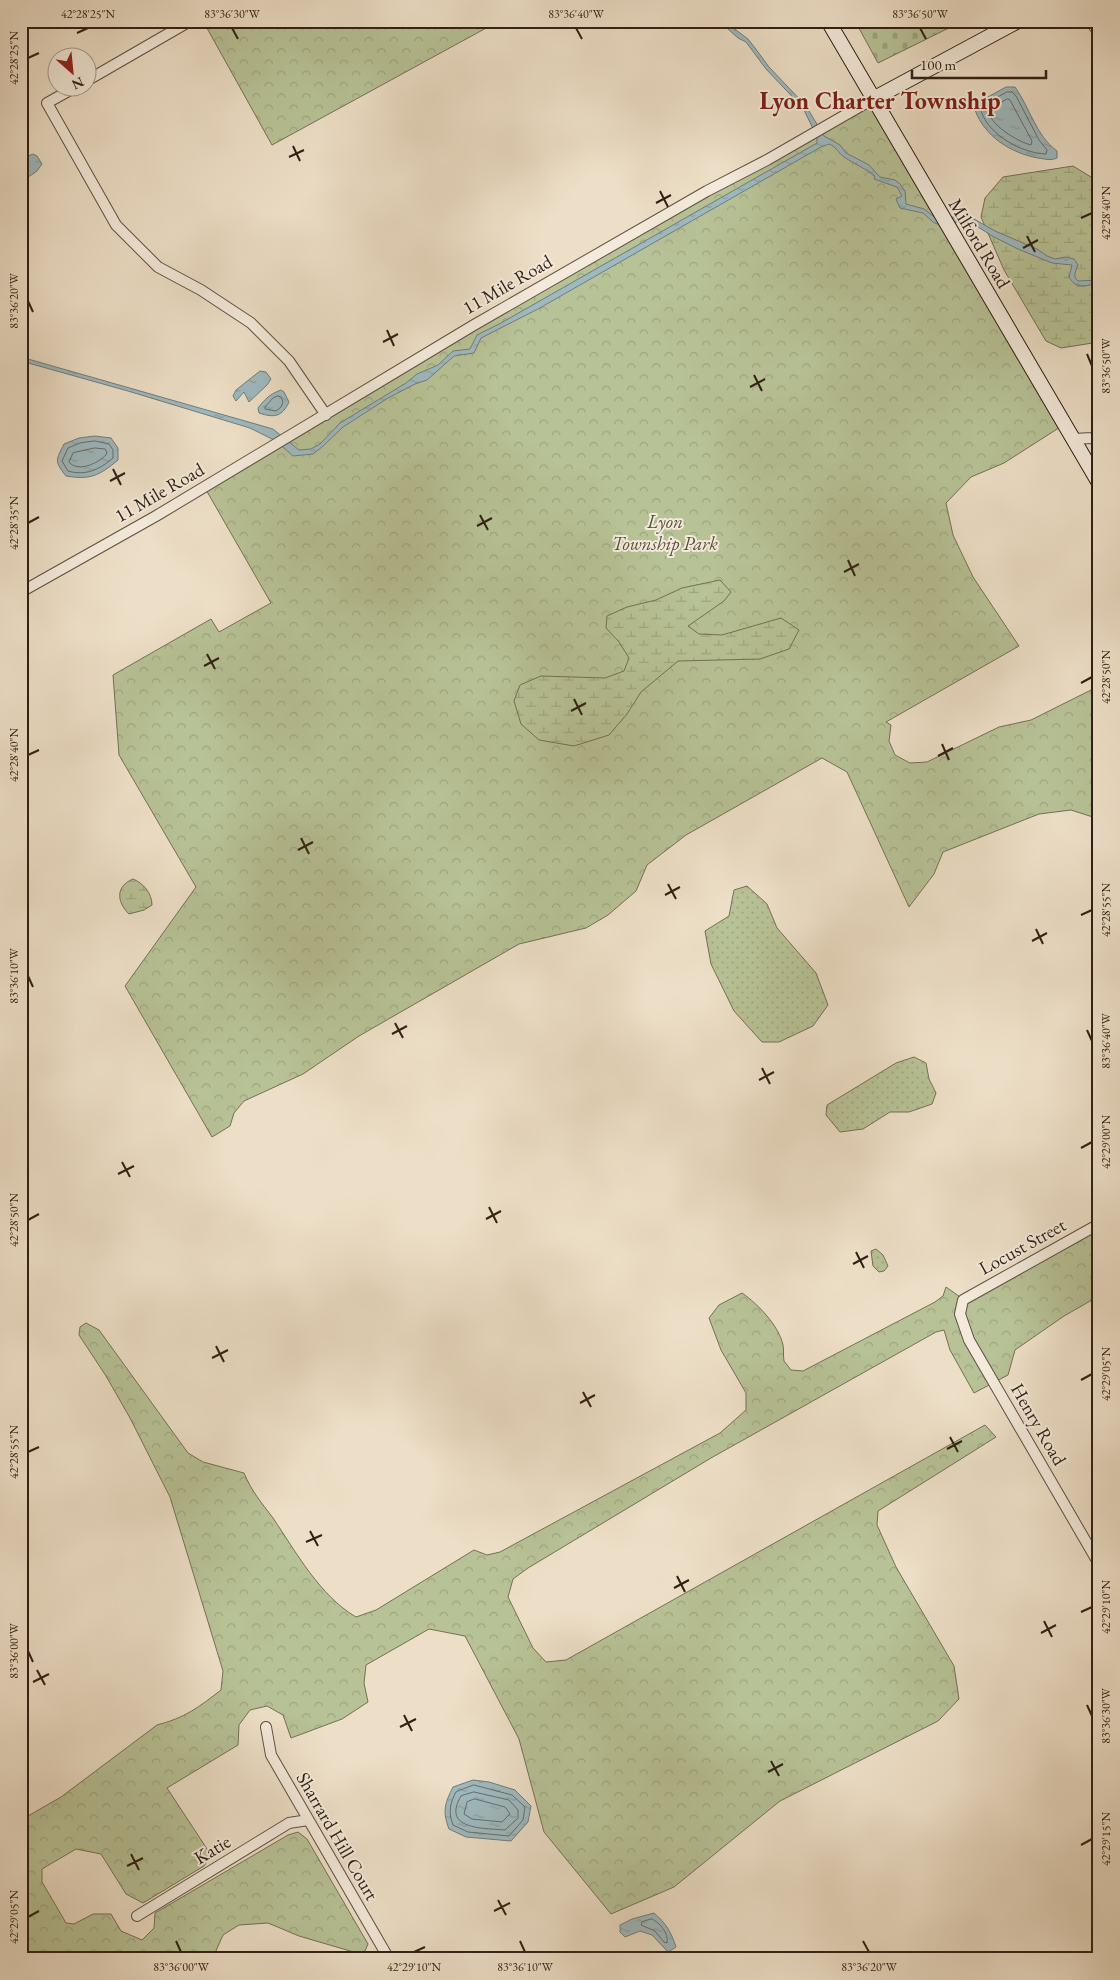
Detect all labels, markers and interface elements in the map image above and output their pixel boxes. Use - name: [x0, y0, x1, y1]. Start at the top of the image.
- text: 42°28'25"N: [61, 6, 115, 22]
- text: 83°36'30"W: [204, 6, 261, 22]
- text: 83°36'40"W: [548, 6, 605, 22]
- text: 83°36'50"W: [892, 6, 949, 22]
- text: 42°28'25"N: [6, 31, 22, 85]
- north arrow: [48, 48, 98, 98]
- scale bar: [912, 48, 1046, 80]
- text: 100 m: [920, 55, 957, 74]
- text: N: [68, 73, 87, 94]
- district label: Lyon Charter Township: [760, 85, 1000, 117]
- text: 42°28'40"N: [1098, 186, 1114, 240]
- street label: Milford Road: [943, 194, 1016, 293]
- street label: 11 Mile Road: [458, 249, 557, 320]
- text: 83°36'20"W: [6, 272, 22, 329]
- text: 83°36'50"W: [1098, 337, 1114, 394]
- street label: 11 Mile Road: [110, 457, 209, 528]
- text: 42°28'35"N: [6, 496, 22, 550]
- park label: Lyon Township Park: [612, 509, 718, 556]
- text: 42°28'50"N: [1098, 650, 1114, 704]
- text: 42°28'40"N: [6, 728, 22, 782]
- text: 42°28'55"N: [1098, 883, 1114, 937]
- text: 83°36'10"W: [6, 947, 22, 1004]
- text: 83°36'40"W: [1098, 1012, 1114, 1069]
- text: 42°29'00"N: [1098, 1115, 1114, 1169]
- text: 42°28'50"N: [6, 1193, 22, 1247]
- street label: Locust Street: [974, 1212, 1070, 1281]
- text: 42°29'05"N: [1098, 1347, 1114, 1401]
- street label: Henry Road: [1005, 1379, 1072, 1470]
- text: 42°28'55"N: [6, 1425, 22, 1479]
- text: 42°29'10"N: [1098, 1580, 1114, 1634]
- text: 83°36'00"W: [6, 1622, 22, 1679]
- text: 83°36'30"W: [1098, 1687, 1114, 1744]
- street label: Sharrard Hill Court: [291, 1767, 385, 1905]
- text: 42°29'15"N: [1098, 1812, 1114, 1866]
- street label: Katie: [189, 1829, 235, 1870]
- text: 42°29'05"N: [6, 1890, 22, 1944]
- text: 83°36'00"W: [153, 1959, 210, 1975]
- text: 42°29'10"N: [387, 1959, 441, 1975]
- text: 83°36'10"W: [497, 1959, 554, 1975]
- text: 83°36'20"W: [841, 1959, 898, 1975]

